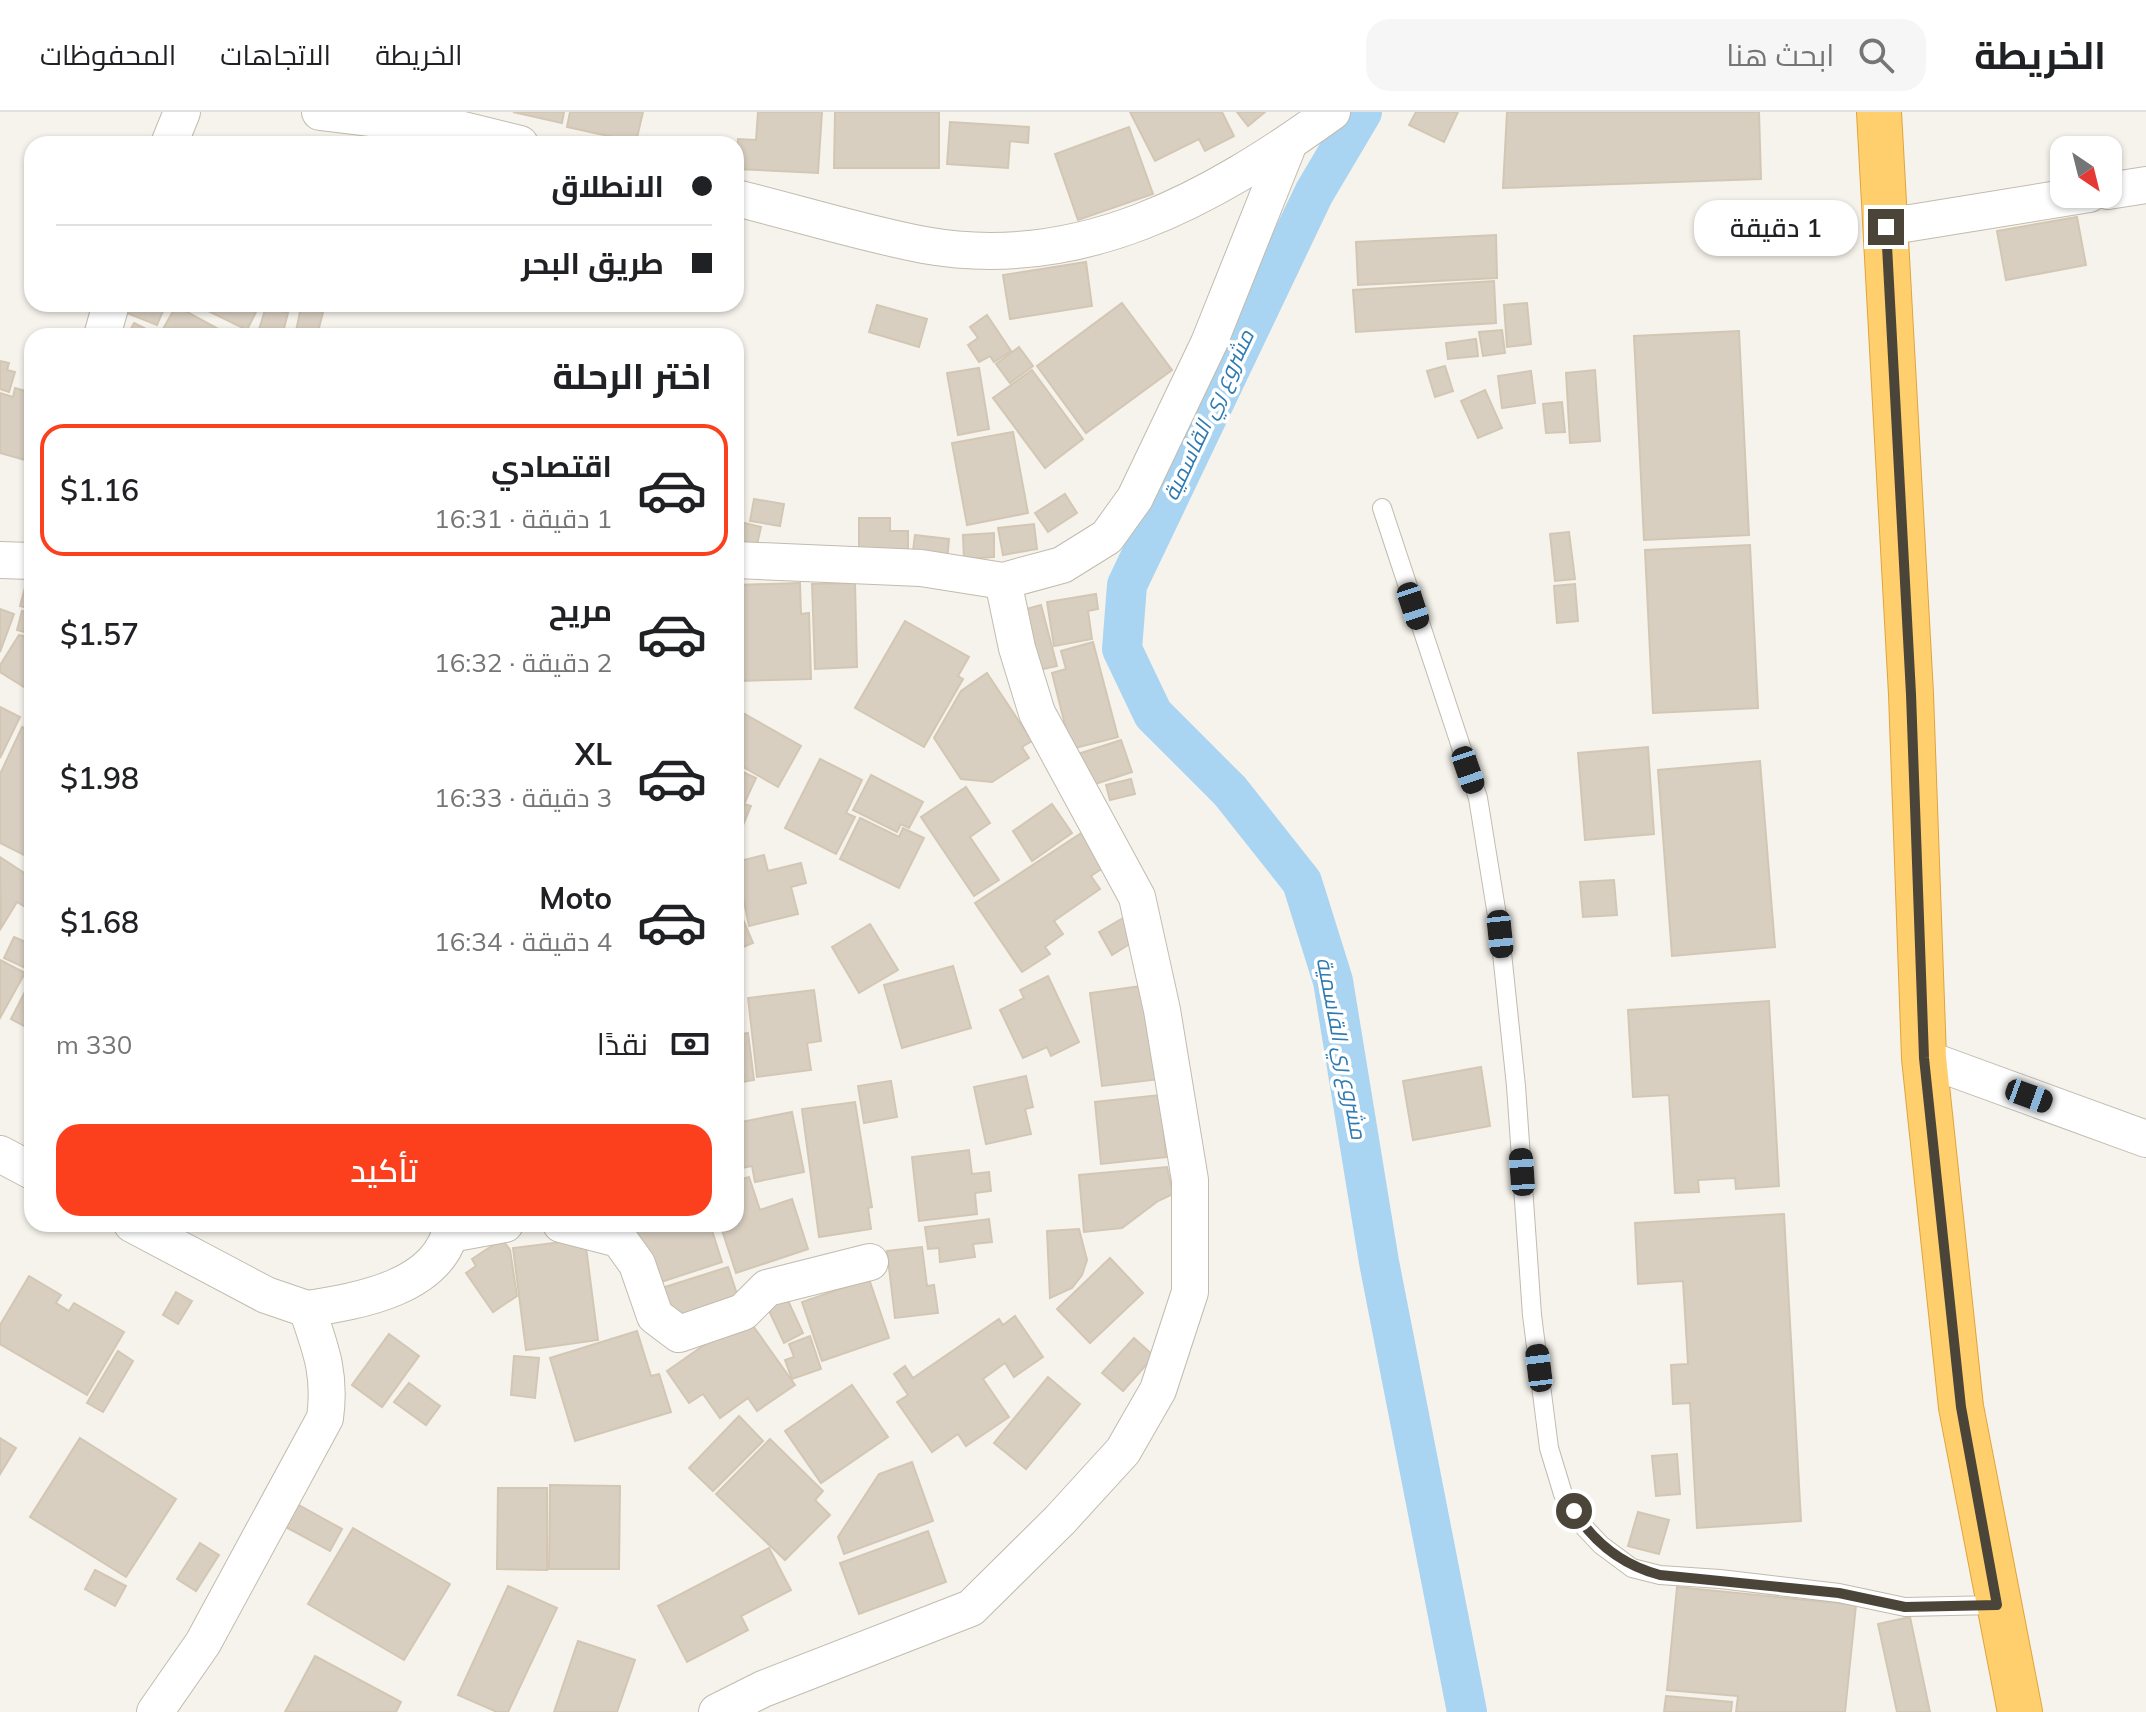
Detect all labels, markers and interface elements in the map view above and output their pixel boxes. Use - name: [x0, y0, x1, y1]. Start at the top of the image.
- search box: [1366, 19, 1926, 91]
- text: الخريطة: [1974, 31, 2106, 79]
- icon: search: [1854, 33, 1898, 77]
- text: ابحث هنا: [1726, 36, 1834, 74]
- text: المحفوظات: [40, 37, 176, 72]
- text: الاتجاهات: [220, 37, 331, 72]
- text: الخريطة: [375, 37, 463, 72]
- north arrow: [2050, 136, 2122, 208]
- map controls: [2050, 136, 2122, 208]
- text: الانطلاق: [551, 167, 664, 205]
- callout: 1 دقيقة: [1694, 199, 1858, 255]
- route end: [1868, 209, 1904, 245]
- text: 1 دقيقة: [1730, 211, 1822, 244]
- text: طريق البحر: [521, 244, 664, 282]
- water label: مشروع ري القاسمية: [1156, 324, 1264, 507]
- text: اختر الرحلة: [553, 353, 712, 398]
- text: اقتصادي: [491, 447, 612, 485]
- icon: car: [636, 454, 708, 526]
- text: $1.16: [60, 471, 139, 509]
- text: 1 دقيقة · 16:31: [434, 502, 612, 535]
- car: [1394, 579, 1432, 633]
- text: مريح: [549, 591, 612, 629]
- icon: car: [636, 598, 708, 670]
- text: $1.57: [60, 615, 139, 653]
- text: 2 دقيقة · 16:32: [434, 646, 612, 679]
- text: XL: [575, 735, 612, 773]
- icon: car: [636, 742, 708, 814]
- car: [1449, 743, 1487, 797]
- text: $1.98: [60, 759, 139, 797]
- text: 3 دقيقة · 16:33: [434, 781, 612, 814]
- text: Moto: [539, 879, 612, 917]
- icon: car: [636, 886, 708, 958]
- text: $1.68: [60, 903, 139, 941]
- car: [1486, 909, 1514, 959]
- text: 4 دقيقة · 16:34: [434, 925, 612, 958]
- water label: مشروع ري القاسمية: [1307, 954, 1374, 1143]
- icon: cash: [668, 1022, 712, 1066]
- text: نقدًا: [597, 1025, 648, 1063]
- text: 330 m: [56, 1028, 132, 1061]
- car: [2002, 1077, 2056, 1115]
- button: تأكيد: [56, 1124, 712, 1216]
- car: [1508, 1147, 1536, 1197]
- car: [1524, 1343, 1554, 1393]
- route start: [1556, 1493, 1592, 1529]

